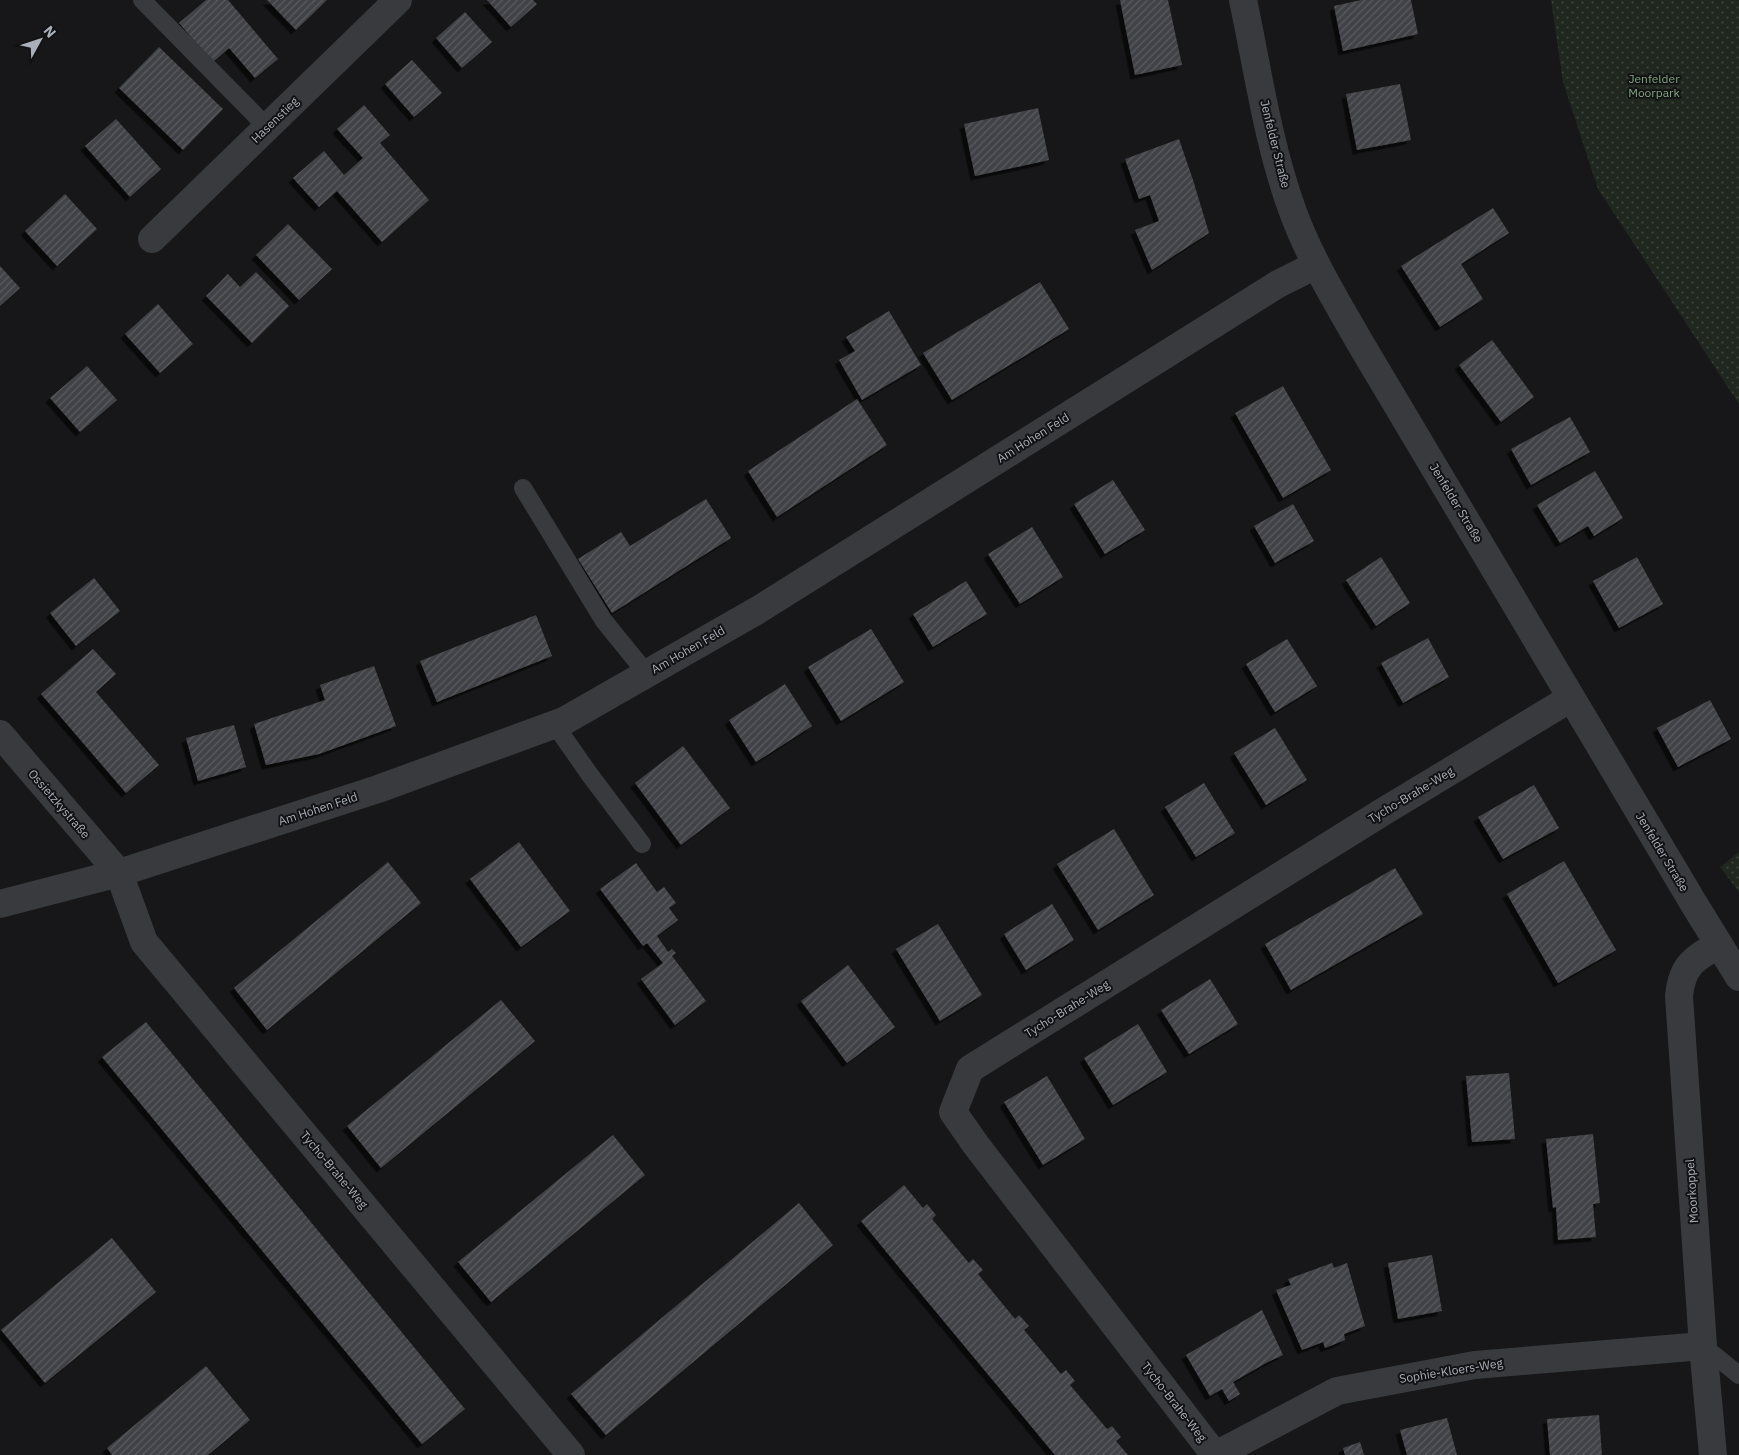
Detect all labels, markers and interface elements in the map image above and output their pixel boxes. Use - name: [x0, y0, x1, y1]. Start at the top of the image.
- north arrow: [15, 15, 65, 65]
- text: N: [40, 22, 60, 41]
- park label: Jenfelder Moorpark: [1628, 71, 1681, 100]
- street label: Hasenstieg: [248, 93, 302, 146]
- street label: Jenfelder Straße: [1257, 98, 1294, 190]
- street label: Am Hohen Feld: [994, 409, 1072, 466]
- street label: Jenfelder Straße: [1427, 460, 1486, 546]
- street label: Am Hohen Feld: [648, 622, 727, 677]
- street label: Tycho-Brahe-Weg: [1365, 763, 1457, 826]
- street label: Ossietzkystraße: [25, 766, 94, 842]
- street label: Am Hohen Feld: [276, 789, 359, 828]
- street label: Jenfelder Straße: [1633, 809, 1692, 895]
- street label: Tycho-Brahe-Weg: [1022, 976, 1112, 1041]
- street label: Tycho-Brahe-Weg: [297, 1128, 372, 1212]
- street label: Moorkoppel: [1682, 1158, 1701, 1224]
- street label: Sophie-Kloers-Weg: [1398, 1355, 1504, 1386]
- street label: Tycho-Brahe-Weg: [1139, 1359, 1211, 1445]

